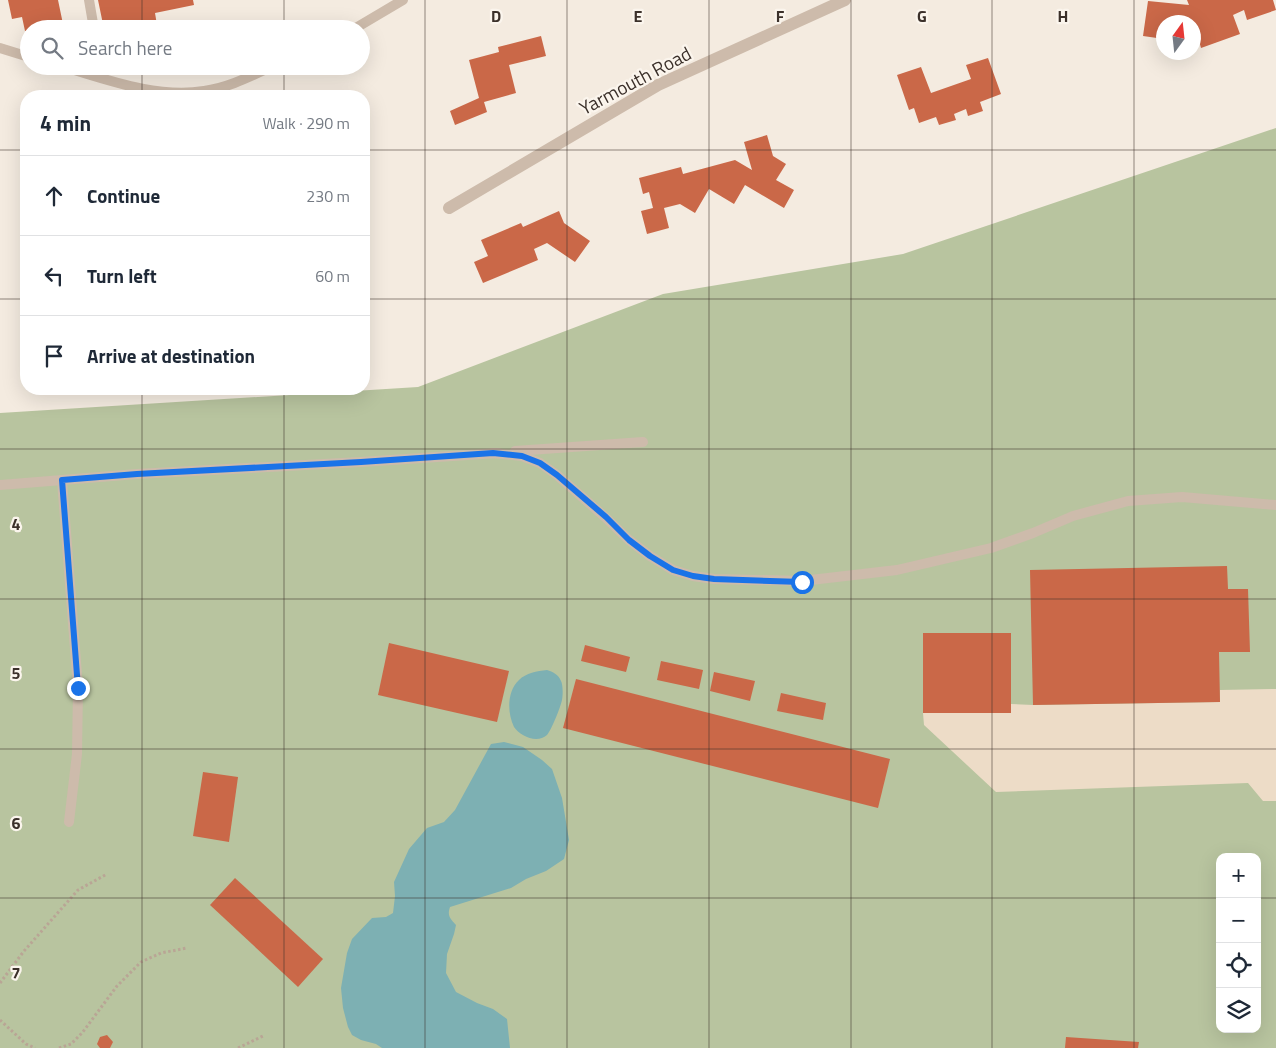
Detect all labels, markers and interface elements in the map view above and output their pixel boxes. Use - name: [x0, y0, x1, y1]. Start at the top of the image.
- text: D: [491, 4, 501, 28]
- text: E: [634, 4, 643, 28]
- text: F: [776, 4, 785, 28]
- text: G: [917, 4, 927, 28]
- text: H: [1058, 4, 1068, 28]
- north arrow: [1156, 15, 1201, 60]
- search box: [20, 20, 370, 75]
- text: Search here: [78, 33, 172, 62]
- icon: search: [38, 34, 66, 62]
- street label: Yarmouth Road: [574, 38, 696, 122]
- text: 4 min: [40, 107, 91, 139]
- text: Walk · 290 m: [262, 111, 350, 135]
- text: Continue: [87, 181, 160, 210]
- icon: ahead: [40, 182, 68, 210]
- text: 230 m: [306, 184, 350, 208]
- text: Turn left: [87, 261, 157, 290]
- icon: left: [40, 262, 68, 290]
- text: 60 m: [315, 264, 350, 288]
- text: Arrive at destination: [87, 341, 255, 370]
- icon: arrive: [40, 342, 68, 370]
- text: 4: [12, 512, 21, 536]
- route start: [791, 571, 814, 594]
- text: 5: [12, 661, 21, 685]
- route end: [67, 677, 90, 700]
- text: 6: [12, 811, 21, 835]
- map controls: [1216, 853, 1261, 1033]
- button: +: [1216, 853, 1261, 898]
- button: −: [1216, 898, 1261, 943]
- button: locate: [1216, 943, 1261, 988]
- text: 7: [12, 961, 20, 985]
- button: layers: [1216, 988, 1261, 1033]

